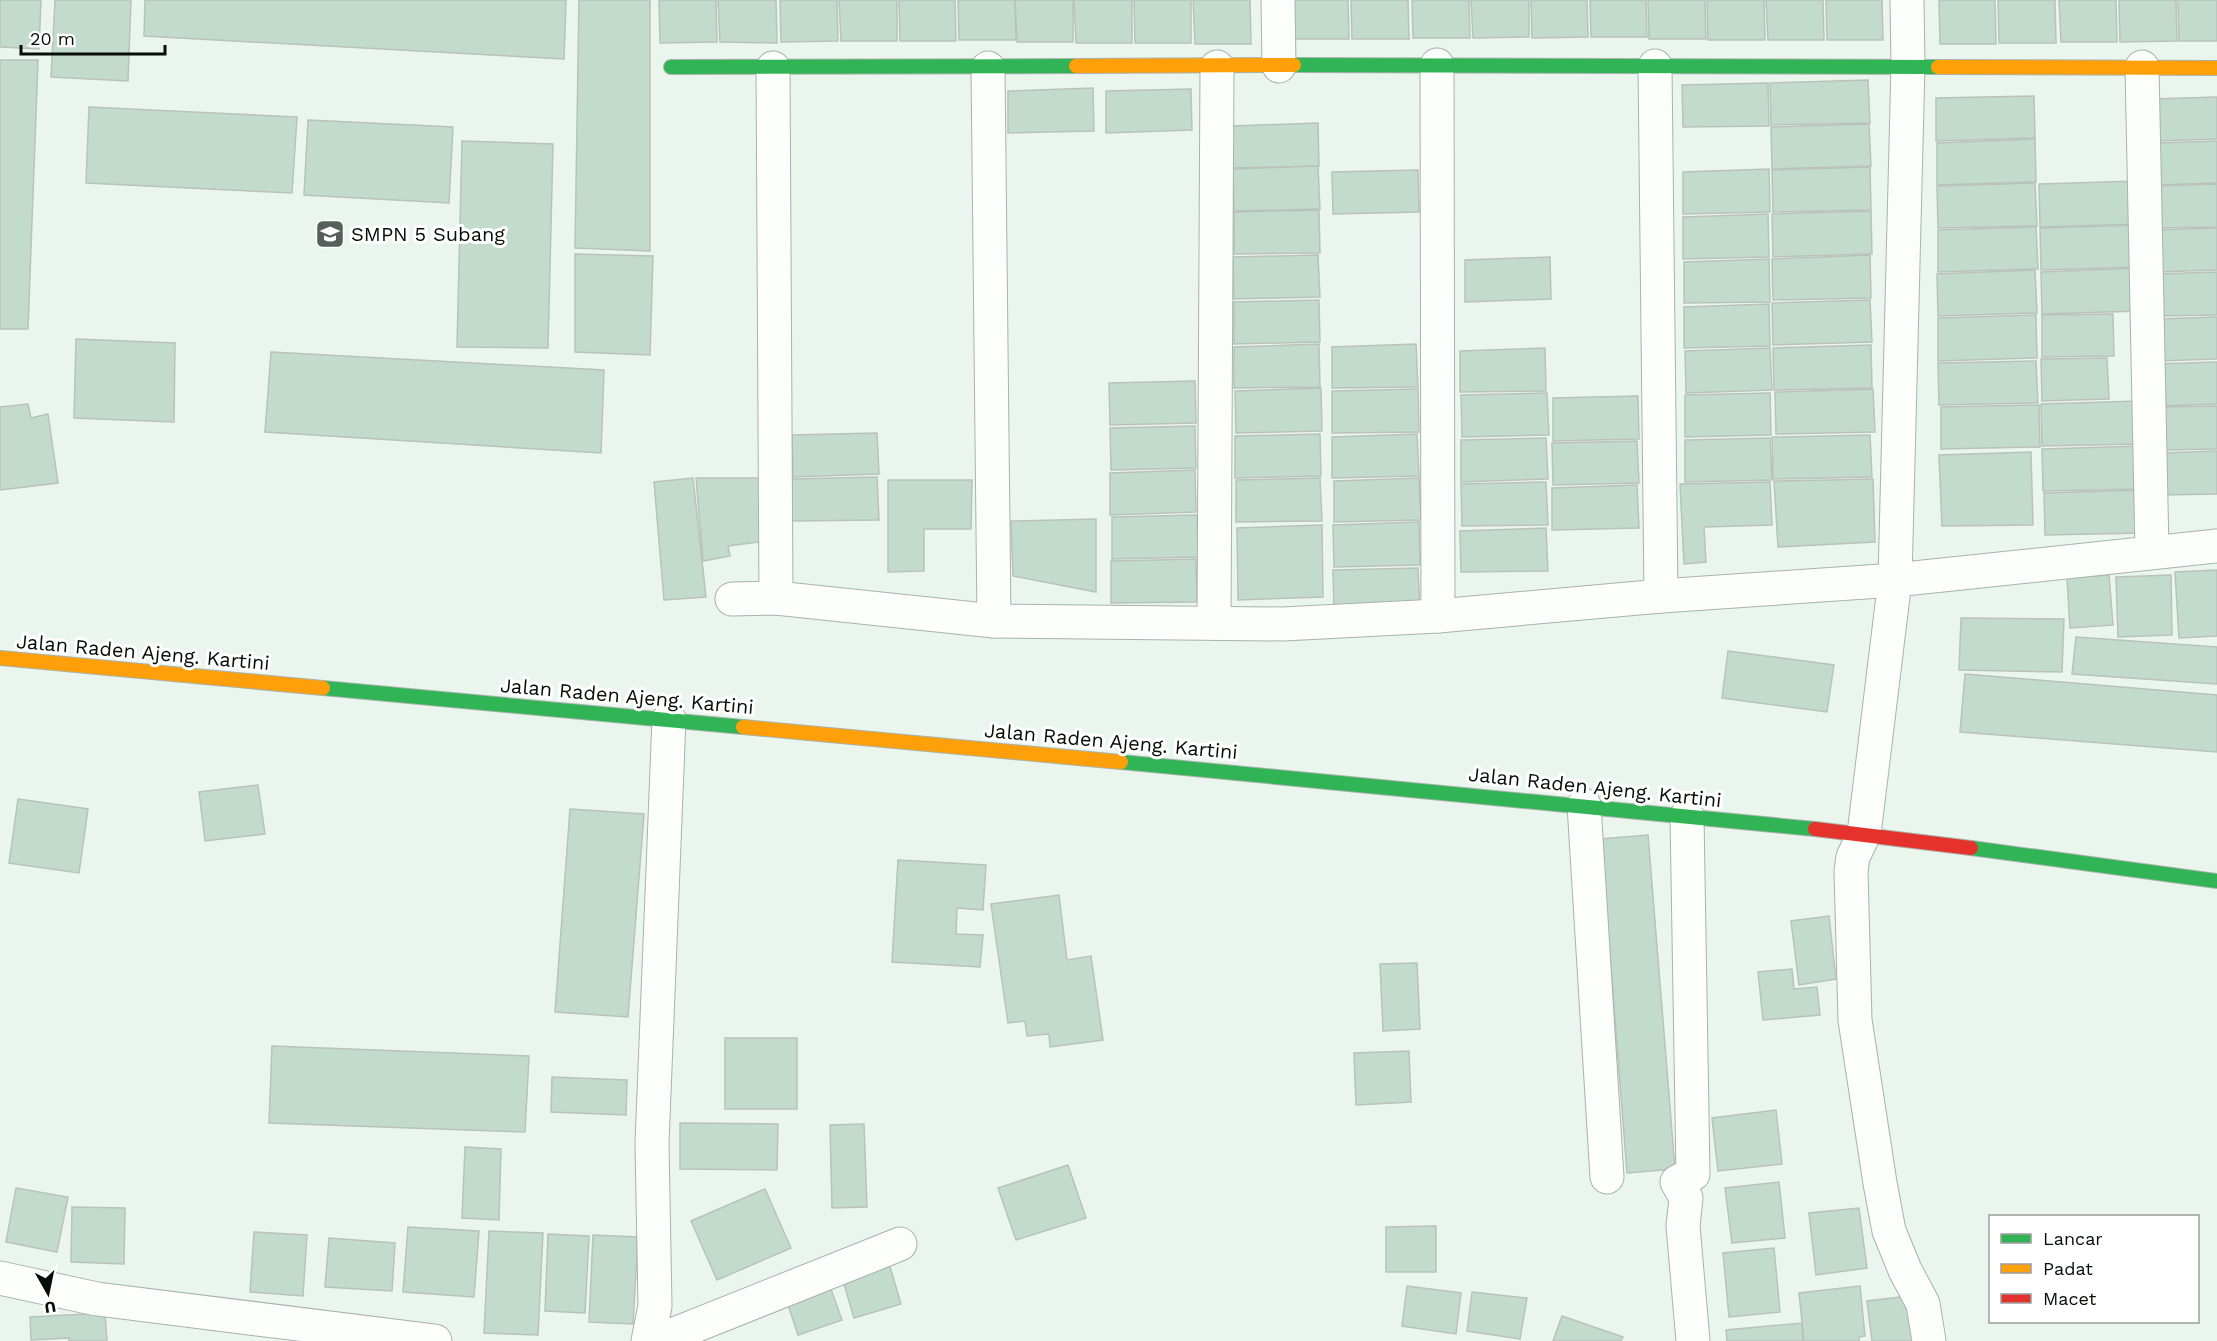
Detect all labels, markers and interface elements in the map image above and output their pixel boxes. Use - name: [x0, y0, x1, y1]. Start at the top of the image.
- scale bar: [21, 18, 165, 56]
- text: 20 m: [30, 28, 75, 49]
- school or university icon: SMPN 5 Subang: [314, 218, 346, 250]
- place label: SMPN 5 Subang: [351, 222, 505, 246]
- street label: Jalan Raden Ajeng. Kartini: [15, 629, 271, 675]
- street label: Jalan Raden Ajeng. Kartini: [499, 673, 755, 719]
- street label: Jalan Raden Ajeng. Kartini: [983, 718, 1239, 764]
- street label: Jalan Raden Ajeng. Kartini: [1467, 762, 1723, 812]
- legend: [1989, 1215, 2199, 1323]
- text: Lancar: [2043, 1228, 2103, 1249]
- text: Padat: [2043, 1258, 2093, 1279]
- north arrow: [18, 1263, 78, 1323]
- text: Macet: [2043, 1288, 2097, 1309]
- text: U: [43, 1297, 57, 1318]

